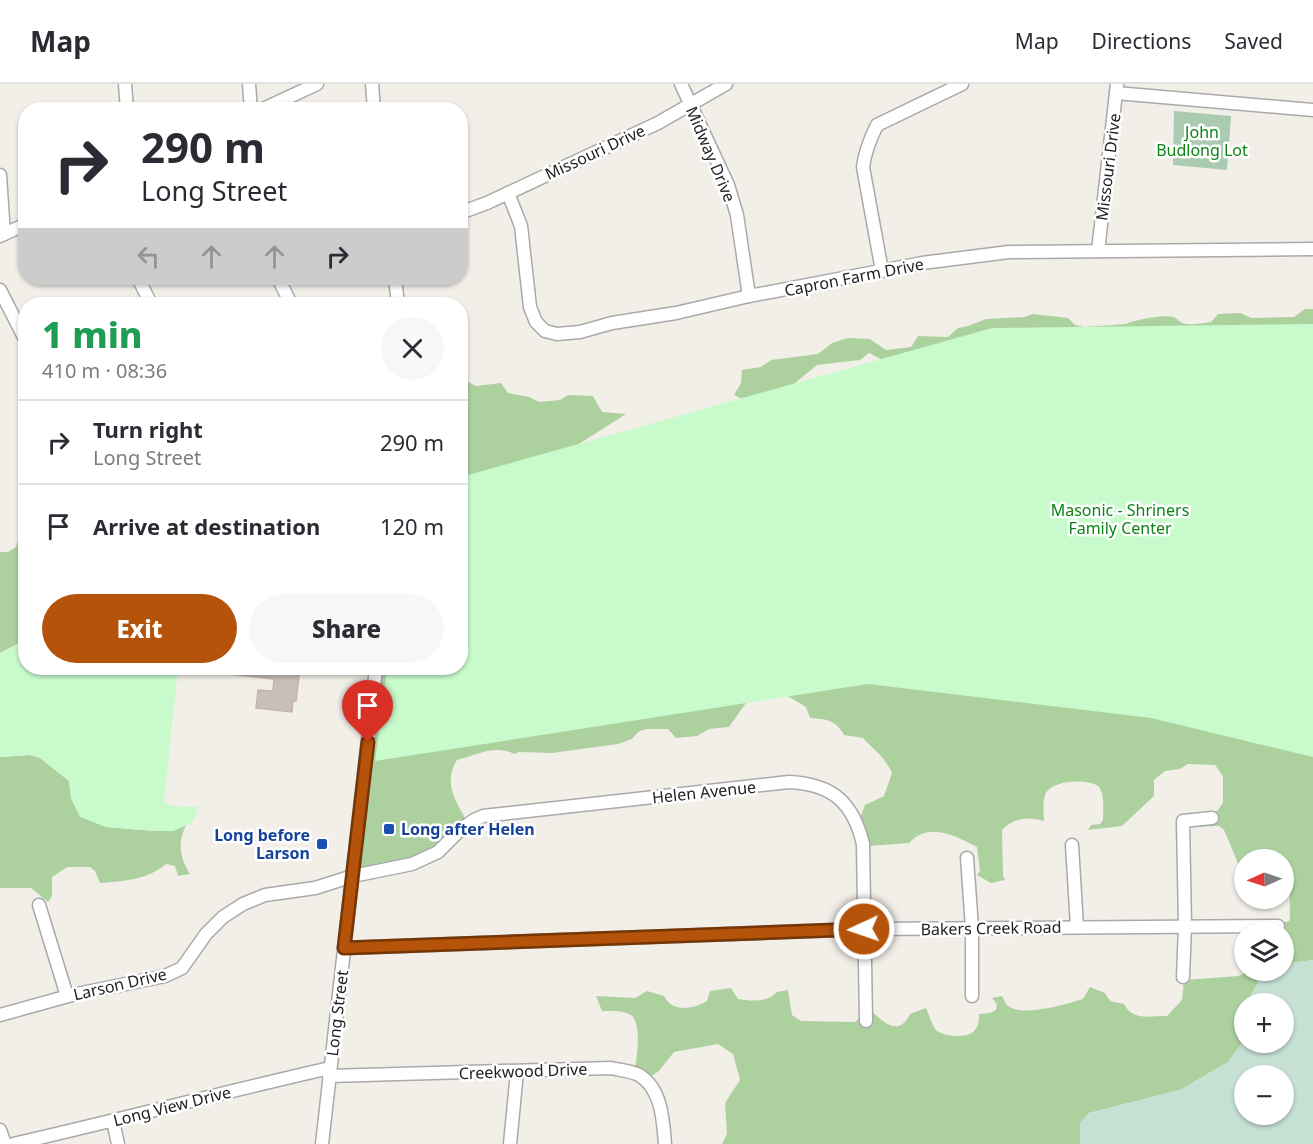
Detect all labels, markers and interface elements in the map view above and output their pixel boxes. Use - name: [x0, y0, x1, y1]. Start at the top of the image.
- text: Map: [30, 22, 91, 60]
- text: Map: [1015, 27, 1059, 55]
- text: Directions: [1092, 27, 1191, 55]
- text: Saved: [1224, 27, 1283, 55]
- street label: Midway Drive: [681, 103, 741, 205]
- street label: Missouri Drive: [1091, 112, 1125, 222]
- text: 290 m: [141, 118, 265, 175]
- street label: Missouri Drive: [541, 119, 649, 185]
- park label: John Budlong Lot: [1156, 121, 1248, 161]
- icon: right: [42, 126, 120, 204]
- text: Long Street: [141, 172, 287, 209]
- icon: left: [132, 240, 165, 273]
- icon: ahead: [195, 240, 228, 273]
- icon: ahead: [258, 240, 291, 273]
- icon: right: [321, 240, 354, 273]
- street label: Capron Farm Drive: [782, 253, 926, 301]
- text: 1 min: [42, 310, 143, 359]
- button: close: [381, 317, 444, 380]
- text: 410 m · 08:36: [42, 357, 167, 384]
- text: Turn right: [93, 414, 203, 444]
- icon: right: [42, 426, 75, 459]
- text: 290 m: [380, 427, 444, 457]
- text: Long Street: [93, 444, 201, 471]
- park label: Masonic - Shriners Family Center: [1051, 499, 1189, 539]
- icon: arrive: [42, 510, 75, 543]
- text: Arrive at destination: [93, 511, 320, 541]
- text: 120 m: [380, 511, 444, 541]
- button: Exit: [42, 594, 237, 663]
- button: Share: [249, 594, 444, 663]
- pin: [342, 680, 393, 742]
- icon: arrive: [351, 689, 384, 722]
- street label: Helen Avenue: [651, 776, 757, 808]
- place label: Long after Helen: [401, 818, 535, 840]
- marker: Long after Helen: [382, 822, 396, 836]
- place label: Long before Larson: [214, 824, 310, 864]
- marker: Long before Larson: [315, 837, 329, 851]
- north arrow: [1234, 849, 1294, 909]
- map controls: [1234, 849, 1294, 1125]
- position arrow: [832, 897, 896, 961]
- street label: Bakers Creek Road: [920, 916, 1062, 940]
- button: layers: [1234, 921, 1294, 981]
- street label: Larson Drive: [71, 963, 169, 1005]
- street label: Long Street: [321, 968, 353, 1057]
- button: +: [1234, 993, 1294, 1053]
- street label: Creekwood Drive: [458, 1058, 588, 1084]
- button: −: [1234, 1065, 1294, 1125]
- street label: Long View Drive: [111, 1081, 233, 1131]

